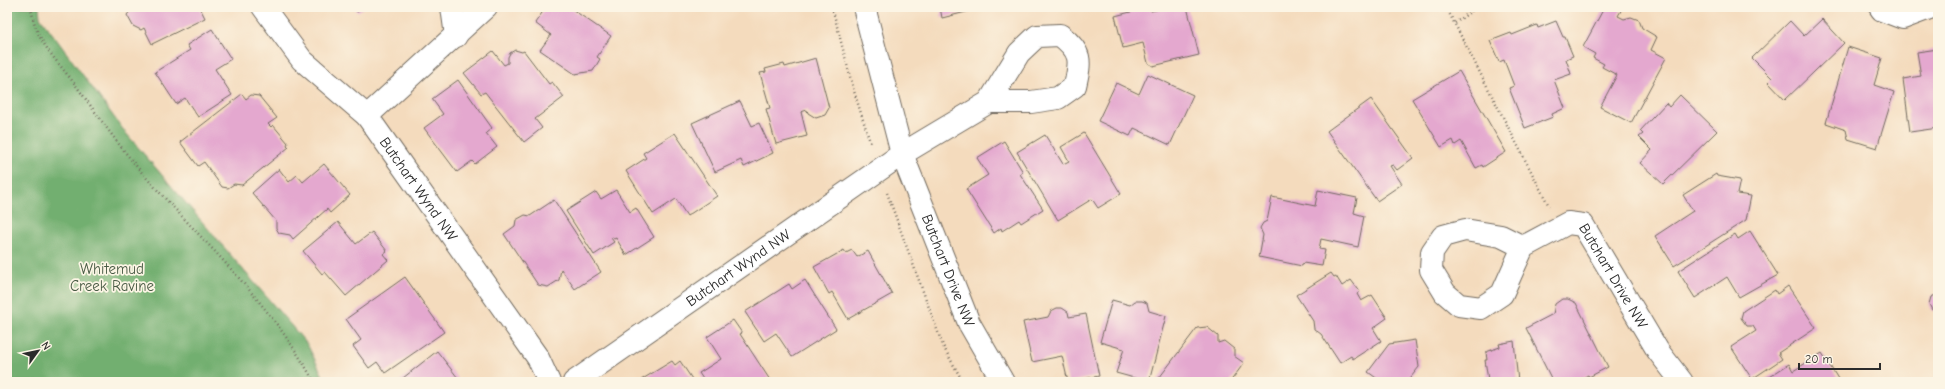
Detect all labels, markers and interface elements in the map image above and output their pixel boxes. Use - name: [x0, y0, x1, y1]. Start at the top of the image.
- street label: Butchart Wynd NW: [376, 134, 461, 244]
- street label: Butchart Drive NW: [918, 212, 978, 329]
- street label: Butchart Drive NW: [1575, 220, 1652, 332]
- street label: Butchart Wynd NW: [683, 225, 794, 310]
- park label: Whitemud Creek Ravine: [70, 260, 155, 295]
- north arrow: [18, 331, 58, 371]
- text: N: [39, 339, 53, 352]
- scale bar: [1799, 345, 1880, 371]
- text: 20 m: [1805, 352, 1833, 366]

